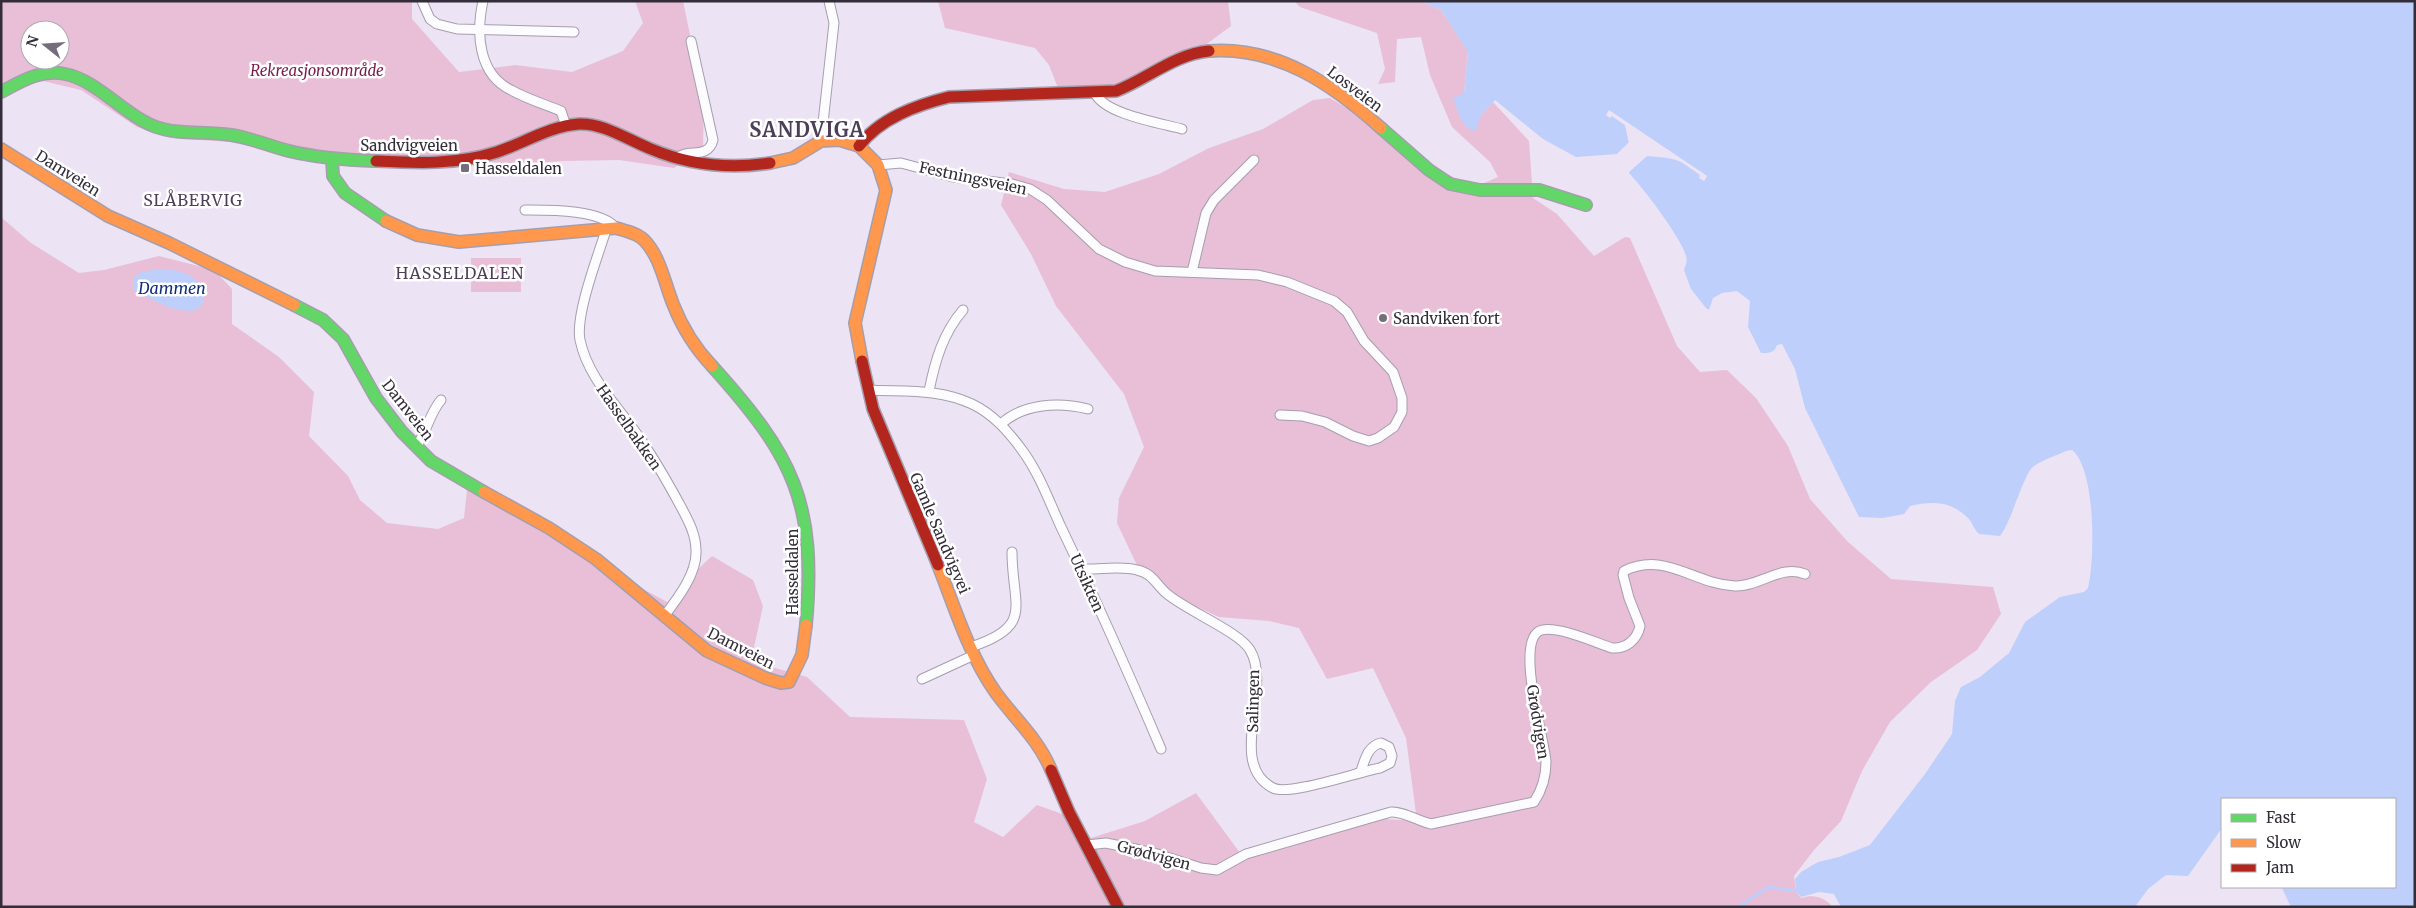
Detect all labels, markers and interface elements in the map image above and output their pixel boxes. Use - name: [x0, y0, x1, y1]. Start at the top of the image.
- north arrow: [20, 20, 70, 70]
- text: N: [22, 33, 43, 49]
- park label: Rekreasjonsområde: [250, 61, 384, 80]
- street label: Losveien: [1324, 62, 1386, 116]
- district label: SANDVIGA: [749, 117, 865, 142]
- street label: Sandvigveien: [360, 136, 458, 155]
- street label: Damveien: [32, 146, 104, 200]
- street label: Festningsveien: [917, 157, 1029, 199]
- place label: Hasseldalen: [475, 159, 562, 178]
- marker: Hasseldalen: [459, 162, 471, 174]
- district label: SLÅBERVIG: [143, 189, 243, 210]
- district label: HASSELDALEN: [396, 263, 524, 283]
- water label: Dammen: [137, 278, 206, 298]
- place label: Sandviken fort: [1393, 309, 1500, 328]
- marker: Sandviken fort: [1377, 312, 1389, 324]
- street label: Damveien: [378, 376, 438, 445]
- street label: Hasselbakken: [592, 380, 666, 474]
- street label: Gamle Sandvigvei: [906, 470, 974, 597]
- street label: Hasseldalen: [783, 529, 802, 615]
- street label: Utsikten: [1066, 551, 1108, 615]
- street label: Damveien: [704, 623, 778, 673]
- street label: Salingen: [1243, 669, 1263, 733]
- street label: Grødvigen: [1523, 683, 1553, 761]
- legend: [2221, 798, 2396, 888]
- text: Fast: [2266, 808, 2296, 827]
- text: Slow: [2266, 833, 2301, 852]
- street label: Grødvigen: [1115, 836, 1193, 874]
- text: Jam: [2265, 858, 2294, 877]

